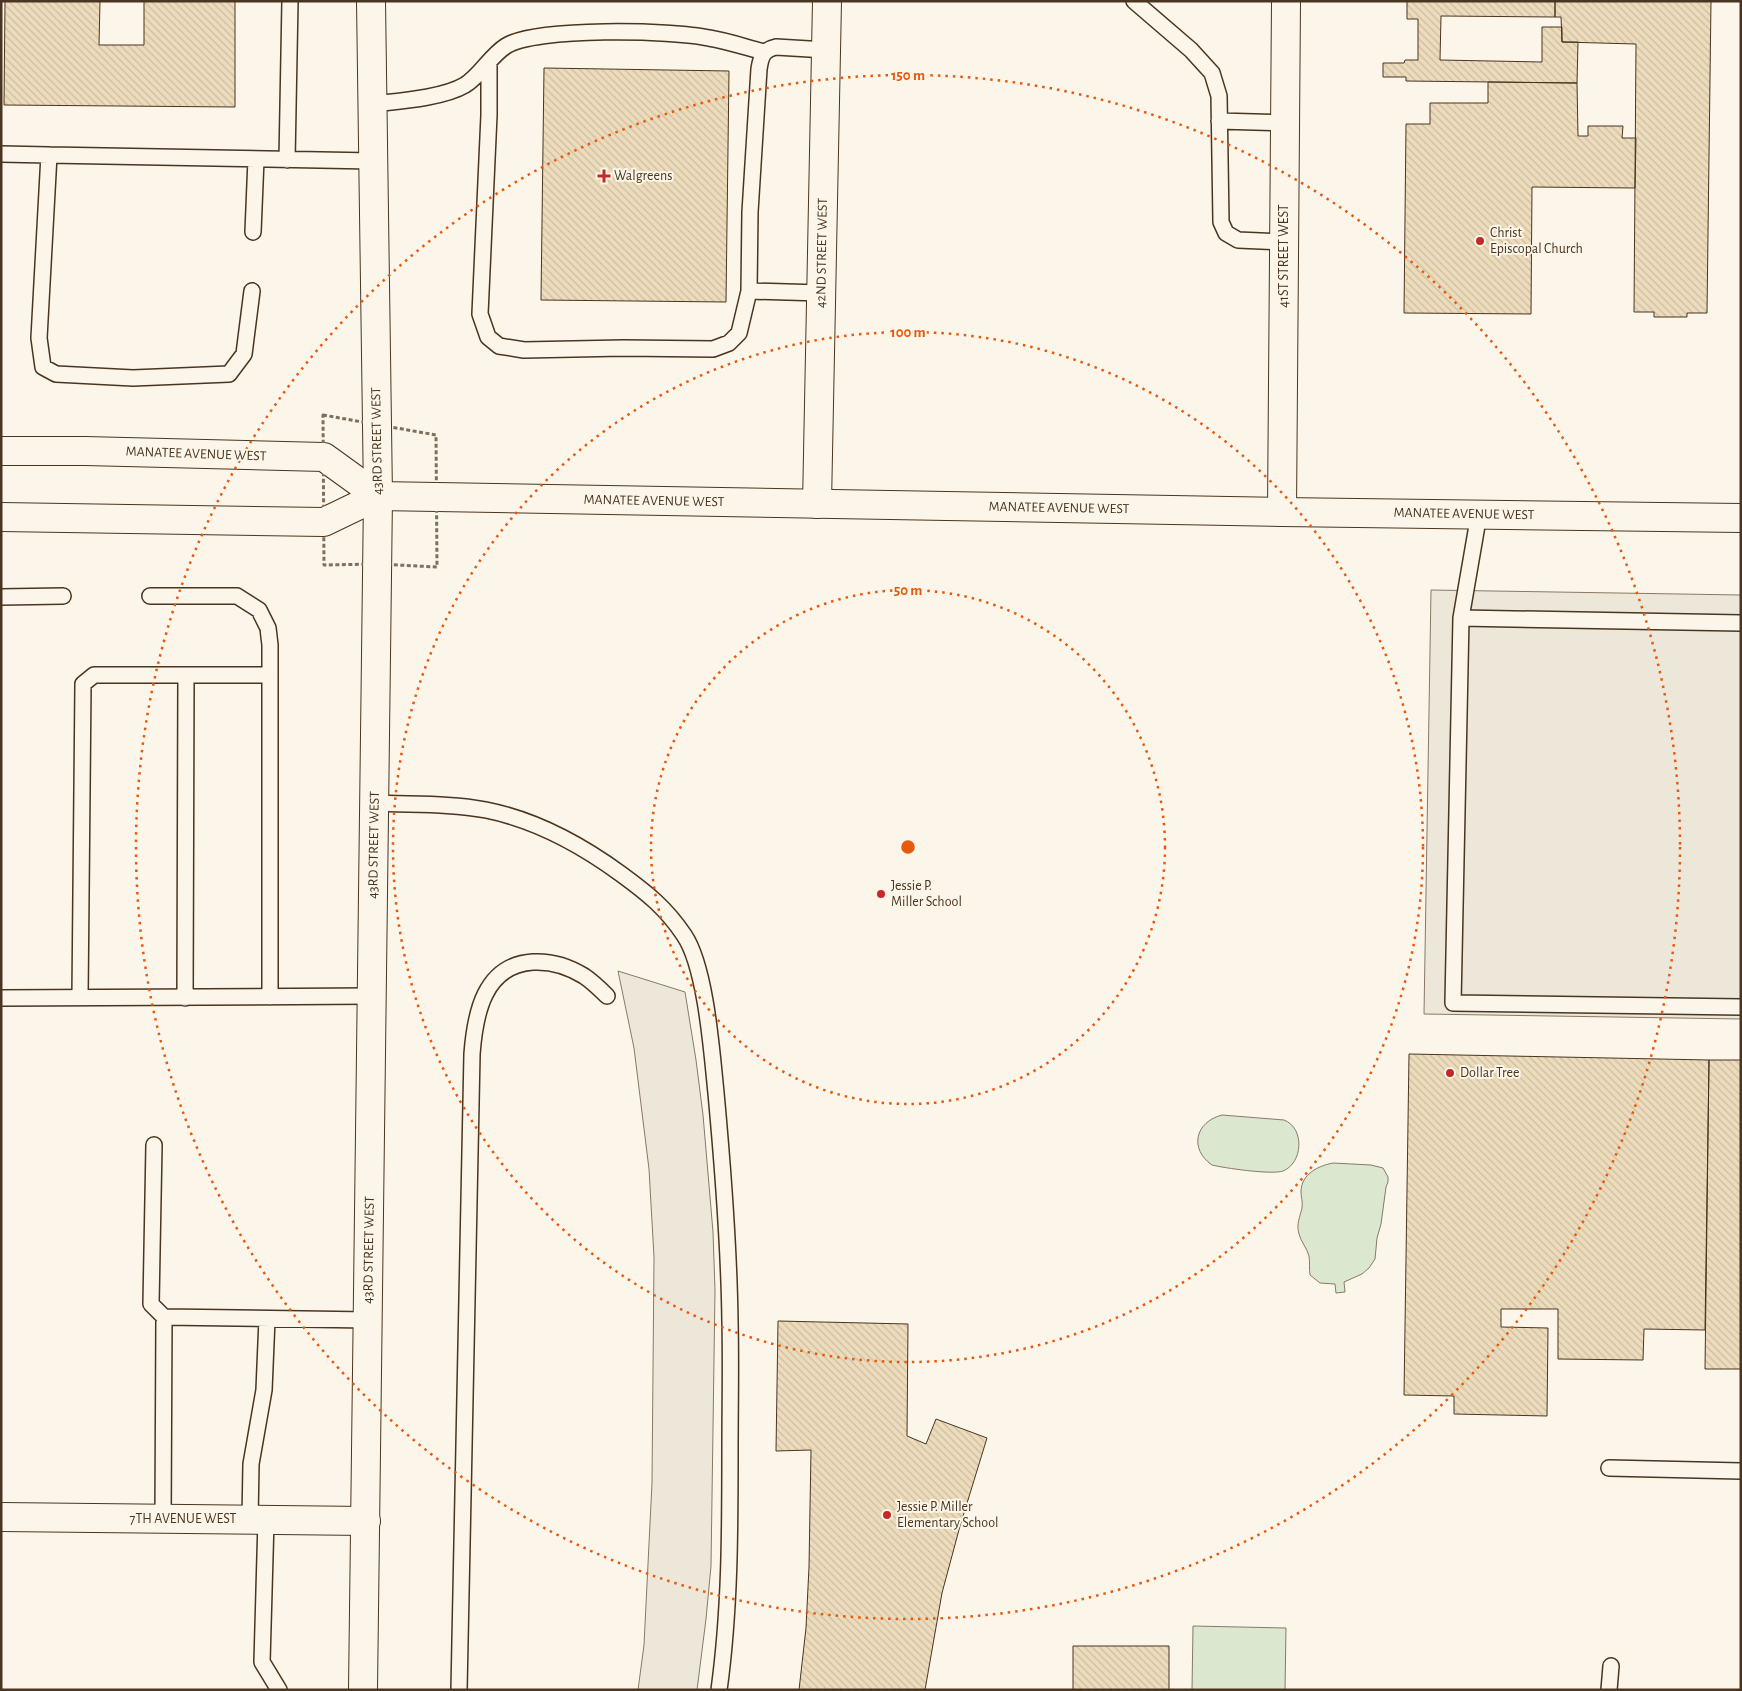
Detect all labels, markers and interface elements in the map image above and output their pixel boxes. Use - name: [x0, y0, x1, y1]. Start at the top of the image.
- text: 150 m: [891, 68, 925, 83]
- place label: Walgreens: [614, 169, 672, 183]
- marker: Walgreens: [598, 170, 610, 182]
- street label: 42ND STREET WEST: [814, 198, 830, 308]
- street label: 41ST STREET WEST: [1277, 204, 1291, 308]
- place label: Christ Episcopal Church: [1490, 226, 1583, 256]
- marker: Christ Episcopal Church: [1474, 235, 1486, 247]
- text: 100 m: [890, 325, 926, 340]
- street label: 43RD STREET WEST: [369, 387, 385, 495]
- street label: MANATEE AVENUE WEST: [125, 445, 267, 463]
- street label: MANATEE AVENUE WEST: [583, 493, 725, 509]
- street label: MANATEE AVENUE WEST: [988, 500, 1130, 516]
- street label: MANATEE AVENUE WEST: [1393, 506, 1535, 522]
- text: 50 m: [894, 583, 922, 598]
- street label: 43RD STREET WEST: [366, 791, 382, 899]
- centre of rings: [899, 838, 917, 856]
- place label: Jessie P. Miller School: [891, 879, 962, 909]
- marker: Jessie P. Miller School: [875, 888, 887, 900]
- place label: Dollar Tree: [1460, 1066, 1519, 1080]
- marker: Dollar Tree: [1444, 1067, 1456, 1079]
- street label: 43RD STREET WEST: [361, 1196, 377, 1304]
- place label: Jessie P. Miller Elementary School: [897, 1500, 999, 1530]
- marker: Jessie P. Miller Elementary School: [881, 1509, 893, 1521]
- street label: 7TH AVENUE WEST: [130, 1512, 237, 1526]

